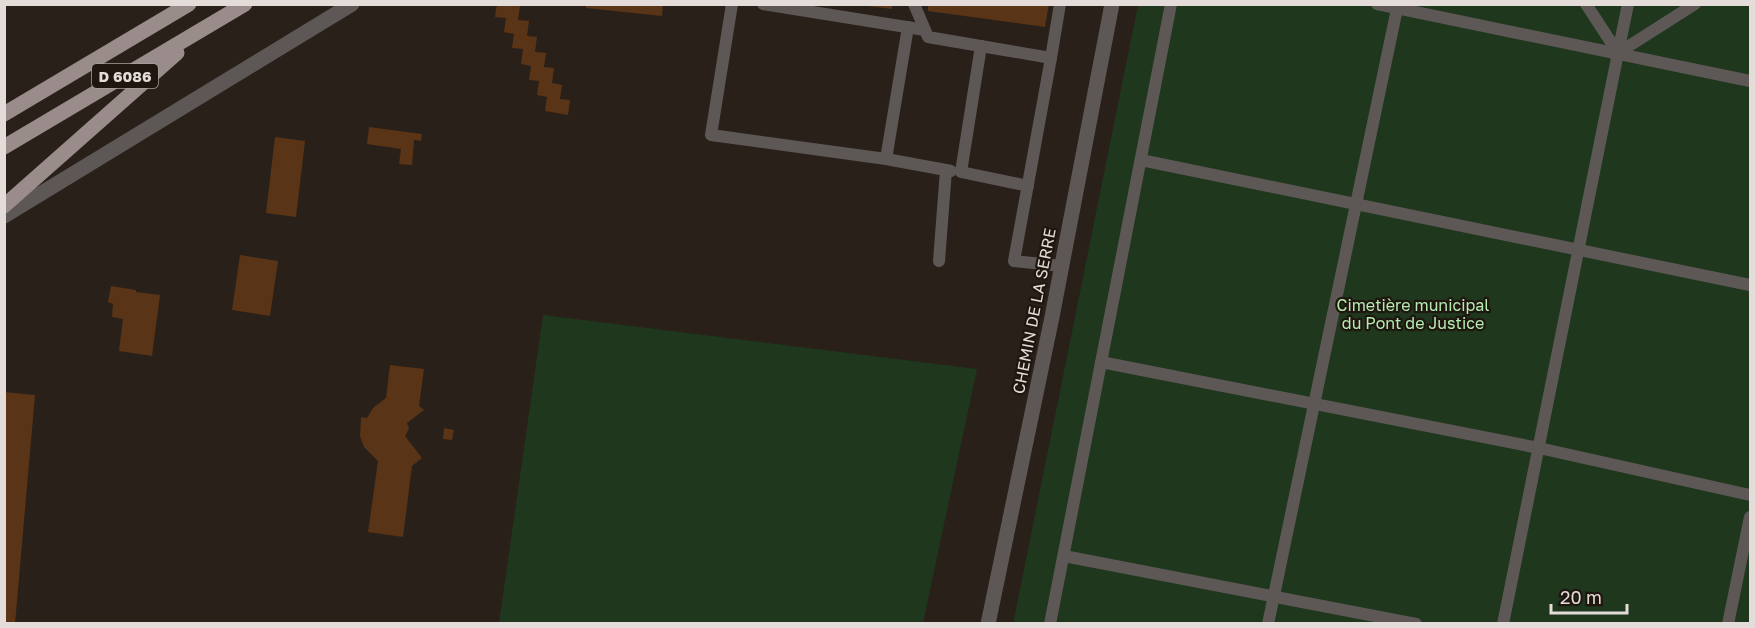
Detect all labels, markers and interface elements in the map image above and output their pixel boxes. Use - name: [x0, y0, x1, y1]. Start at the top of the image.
- road number: D 6086: [92, 64, 158, 88]
- street label: CHEMIN DE LA SERRE: [1008, 226, 1060, 396]
- park label: Cimetière municipal du Pont de Justice: [1337, 295, 1489, 333]
- scale bar: [1551, 577, 1628, 615]
- text: 20 m: [1560, 586, 1602, 608]

